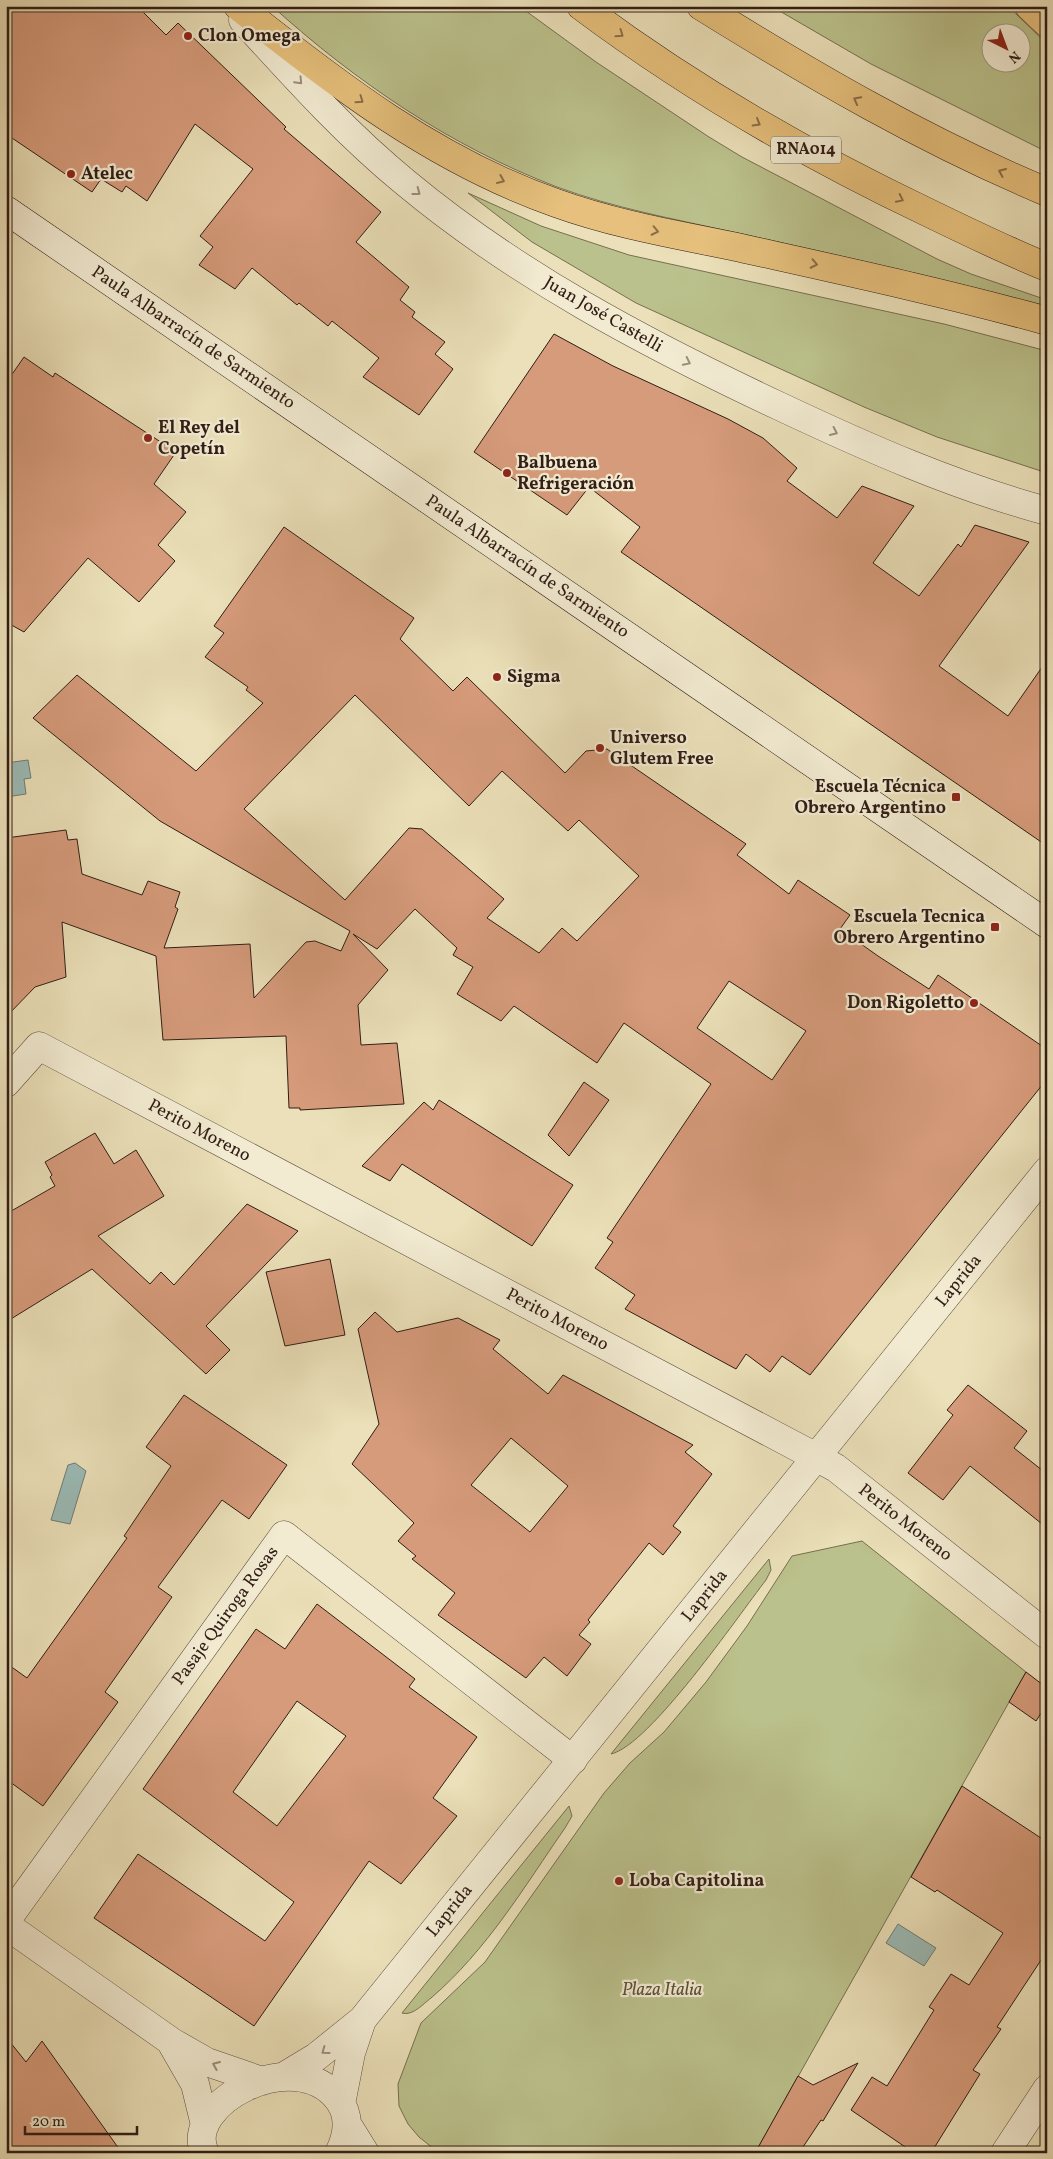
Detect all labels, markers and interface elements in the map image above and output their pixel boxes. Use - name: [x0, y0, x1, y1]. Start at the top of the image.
- north arrow: [980, 22, 1030, 72]
- place label: Clon Omega: [198, 24, 301, 49]
- one-way arrow: [615, 28, 624, 37]
- marker: Clon Omega: [182, 30, 194, 42]
- text: N: [1004, 46, 1024, 67]
- one-way arrow: [293, 75, 302, 84]
- one-way arrow: [354, 94, 364, 103]
- one-way arrow: [853, 96, 862, 106]
- one-way arrow: [751, 117, 760, 127]
- road number: RNA014: [771, 136, 841, 164]
- place label: Atelec: [81, 162, 133, 187]
- marker: Atelec: [65, 168, 77, 180]
- one-way arrow: [998, 168, 1007, 179]
- one-way arrow: [496, 174, 505, 184]
- one-way arrow: [411, 186, 420, 194]
- one-way arrow: [895, 193, 904, 203]
- one-way arrow: [650, 225, 659, 236]
- one-way arrow: [810, 258, 818, 269]
- street label: Paula Albarracín de Sarmiento: [86, 260, 300, 416]
- street label: Juan José Castelli: [539, 271, 667, 359]
- one-way arrow: [682, 356, 691, 366]
- place label: El Rey del Copetín: [158, 416, 240, 462]
- one-way arrow: [829, 426, 838, 436]
- marker: El Rey del Copetín: [142, 432, 154, 444]
- place label: Balbuena Refrigeración: [517, 451, 635, 497]
- marker: Balbuena Refrigeración: [501, 467, 513, 479]
- street label: Paula Albarracín de Sarmiento: [420, 489, 634, 645]
- place label: Sigma: [507, 665, 561, 690]
- marker: Sigma: [491, 671, 503, 683]
- place label: Universo Glutem Free: [610, 726, 714, 772]
- marker: Universo Glutem Free: [594, 742, 606, 754]
- place label: Escuela Técnica Obrero Argentino: [795, 775, 946, 821]
- marker: Escuela Técnica Obrero Argentino: [950, 791, 962, 803]
- place label: Escuela Tecnica Obrero Argentino: [834, 905, 985, 951]
- marker: Escuela Tecnica Obrero Argentino: [989, 921, 1001, 933]
- place label: Don Rigoletto: [847, 991, 964, 1016]
- marker: Don Rigoletto: [968, 997, 980, 1009]
- street label: Perito Moreno: [143, 1093, 255, 1169]
- street label: Laprida: [930, 1249, 988, 1313]
- street label: Perito Moreno: [501, 1282, 613, 1358]
- street label: Perito Moreno: [853, 1478, 957, 1568]
- street label: Pasaje Quiroga Rosas: [167, 1541, 285, 1691]
- street label: Laprida: [676, 1564, 734, 1628]
- place label: Loba Capitolina: [629, 1869, 765, 1894]
- marker: Loba Capitolina: [613, 1875, 625, 1887]
- street label: Laprida: [421, 1879, 479, 1943]
- park label: Plaza Italia: [622, 1978, 702, 2003]
- one-way arrow: [321, 2045, 331, 2054]
- one-way arrow: [212, 2061, 220, 2071]
- scale bar: [25, 2104, 138, 2136]
- text: 20 m: [32, 2112, 65, 2133]

